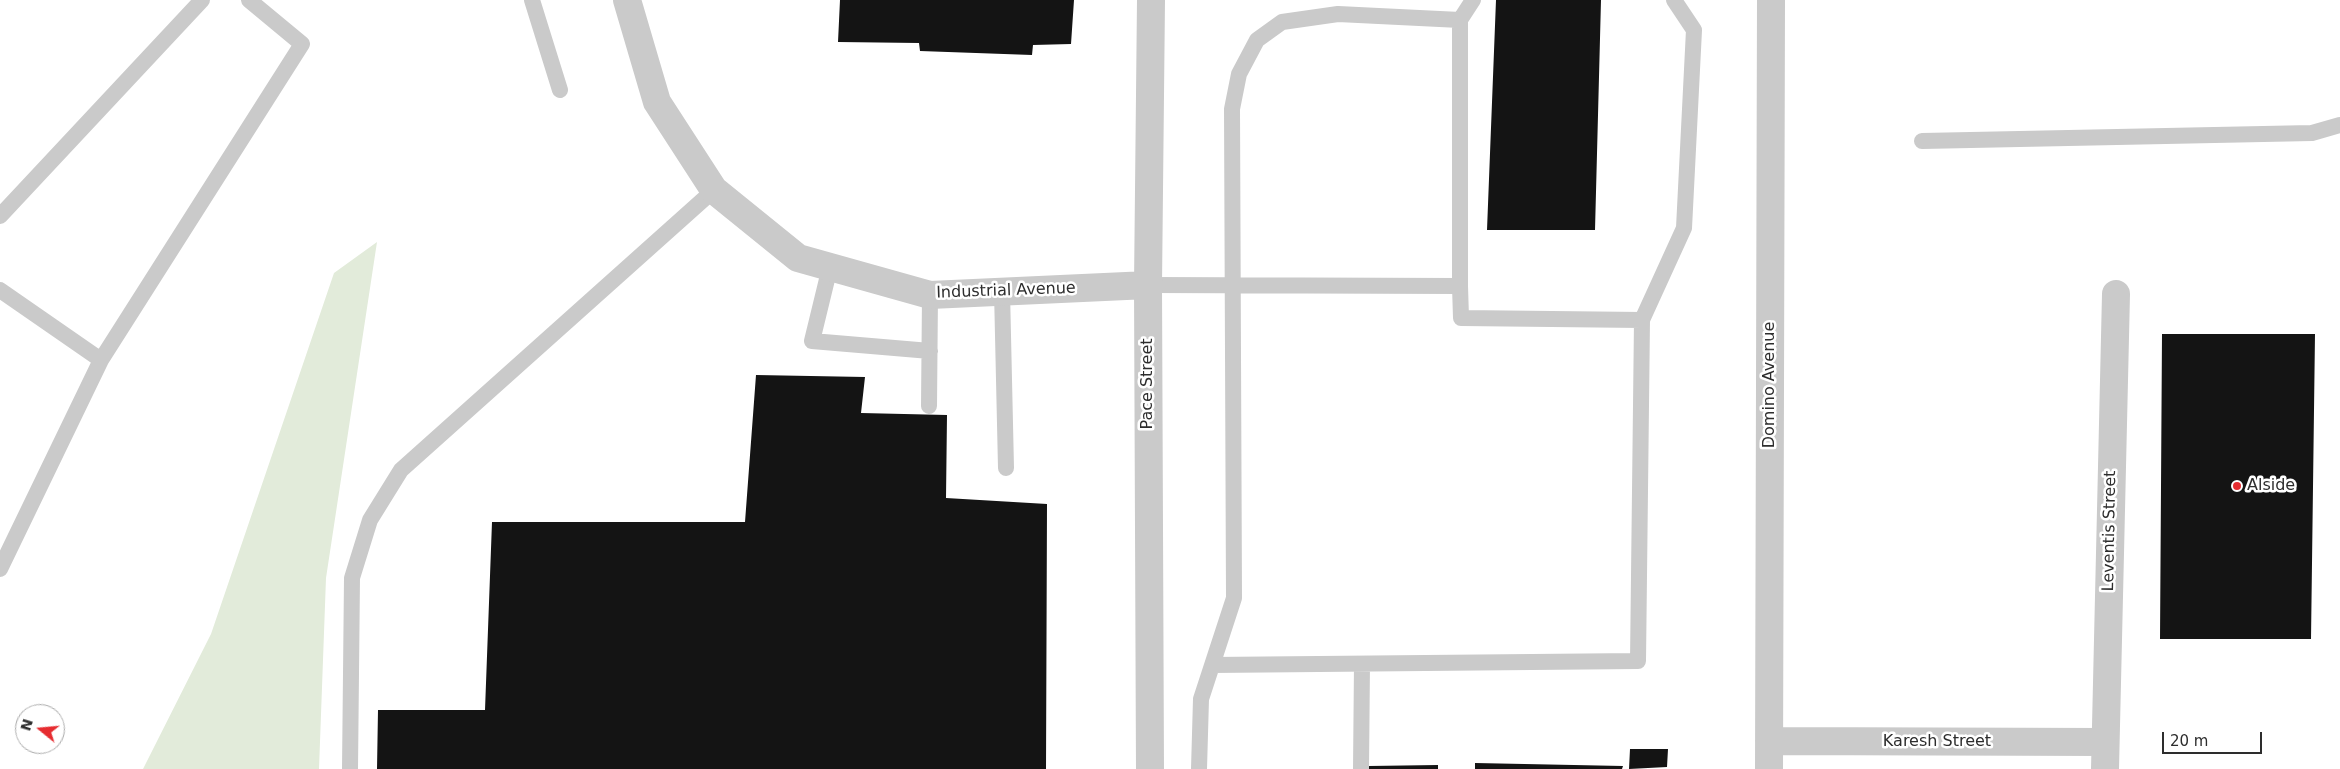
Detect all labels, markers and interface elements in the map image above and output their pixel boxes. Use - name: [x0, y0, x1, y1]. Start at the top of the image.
- street label: Industrial Avenue: [936, 279, 1076, 303]
- street label: Domino Avenue: [1760, 322, 1780, 448]
- street label: Pace Street: [1138, 338, 1158, 430]
- street label: Leventis Street: [2099, 470, 2121, 592]
- place label: Alside: [2247, 476, 2295, 496]
- marker: Alside: [2231, 480, 2243, 492]
- north arrow: [15, 704, 65, 754]
- text: N: [17, 717, 36, 733]
- scale bar: [2165, 722, 2265, 754]
- street label: Karesh Street: [1883, 732, 1991, 752]
- text: 20 m: [2170, 732, 2208, 750]

